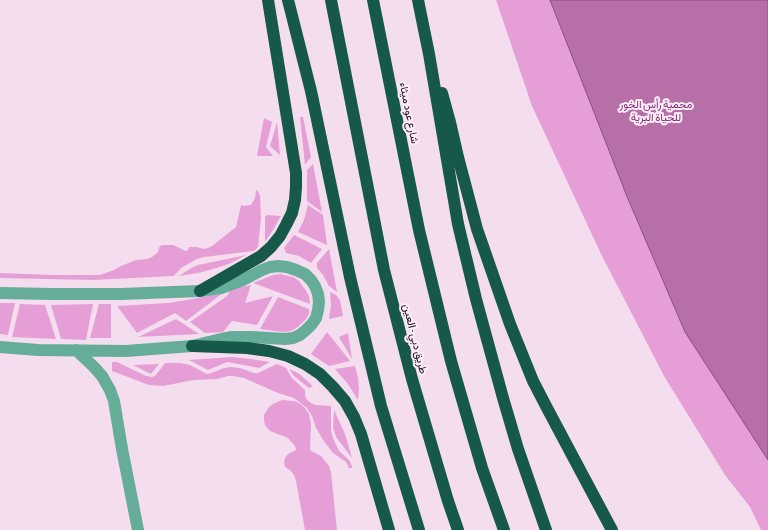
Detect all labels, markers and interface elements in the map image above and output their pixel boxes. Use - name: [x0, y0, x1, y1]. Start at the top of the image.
- street label: شارع عود ميثاء: [397, 81, 421, 145]
- park label: محمية رأس الخور للحياة البرية: [620, 98, 692, 124]
- street label: طريق دبي - العين: [400, 303, 430, 375]

